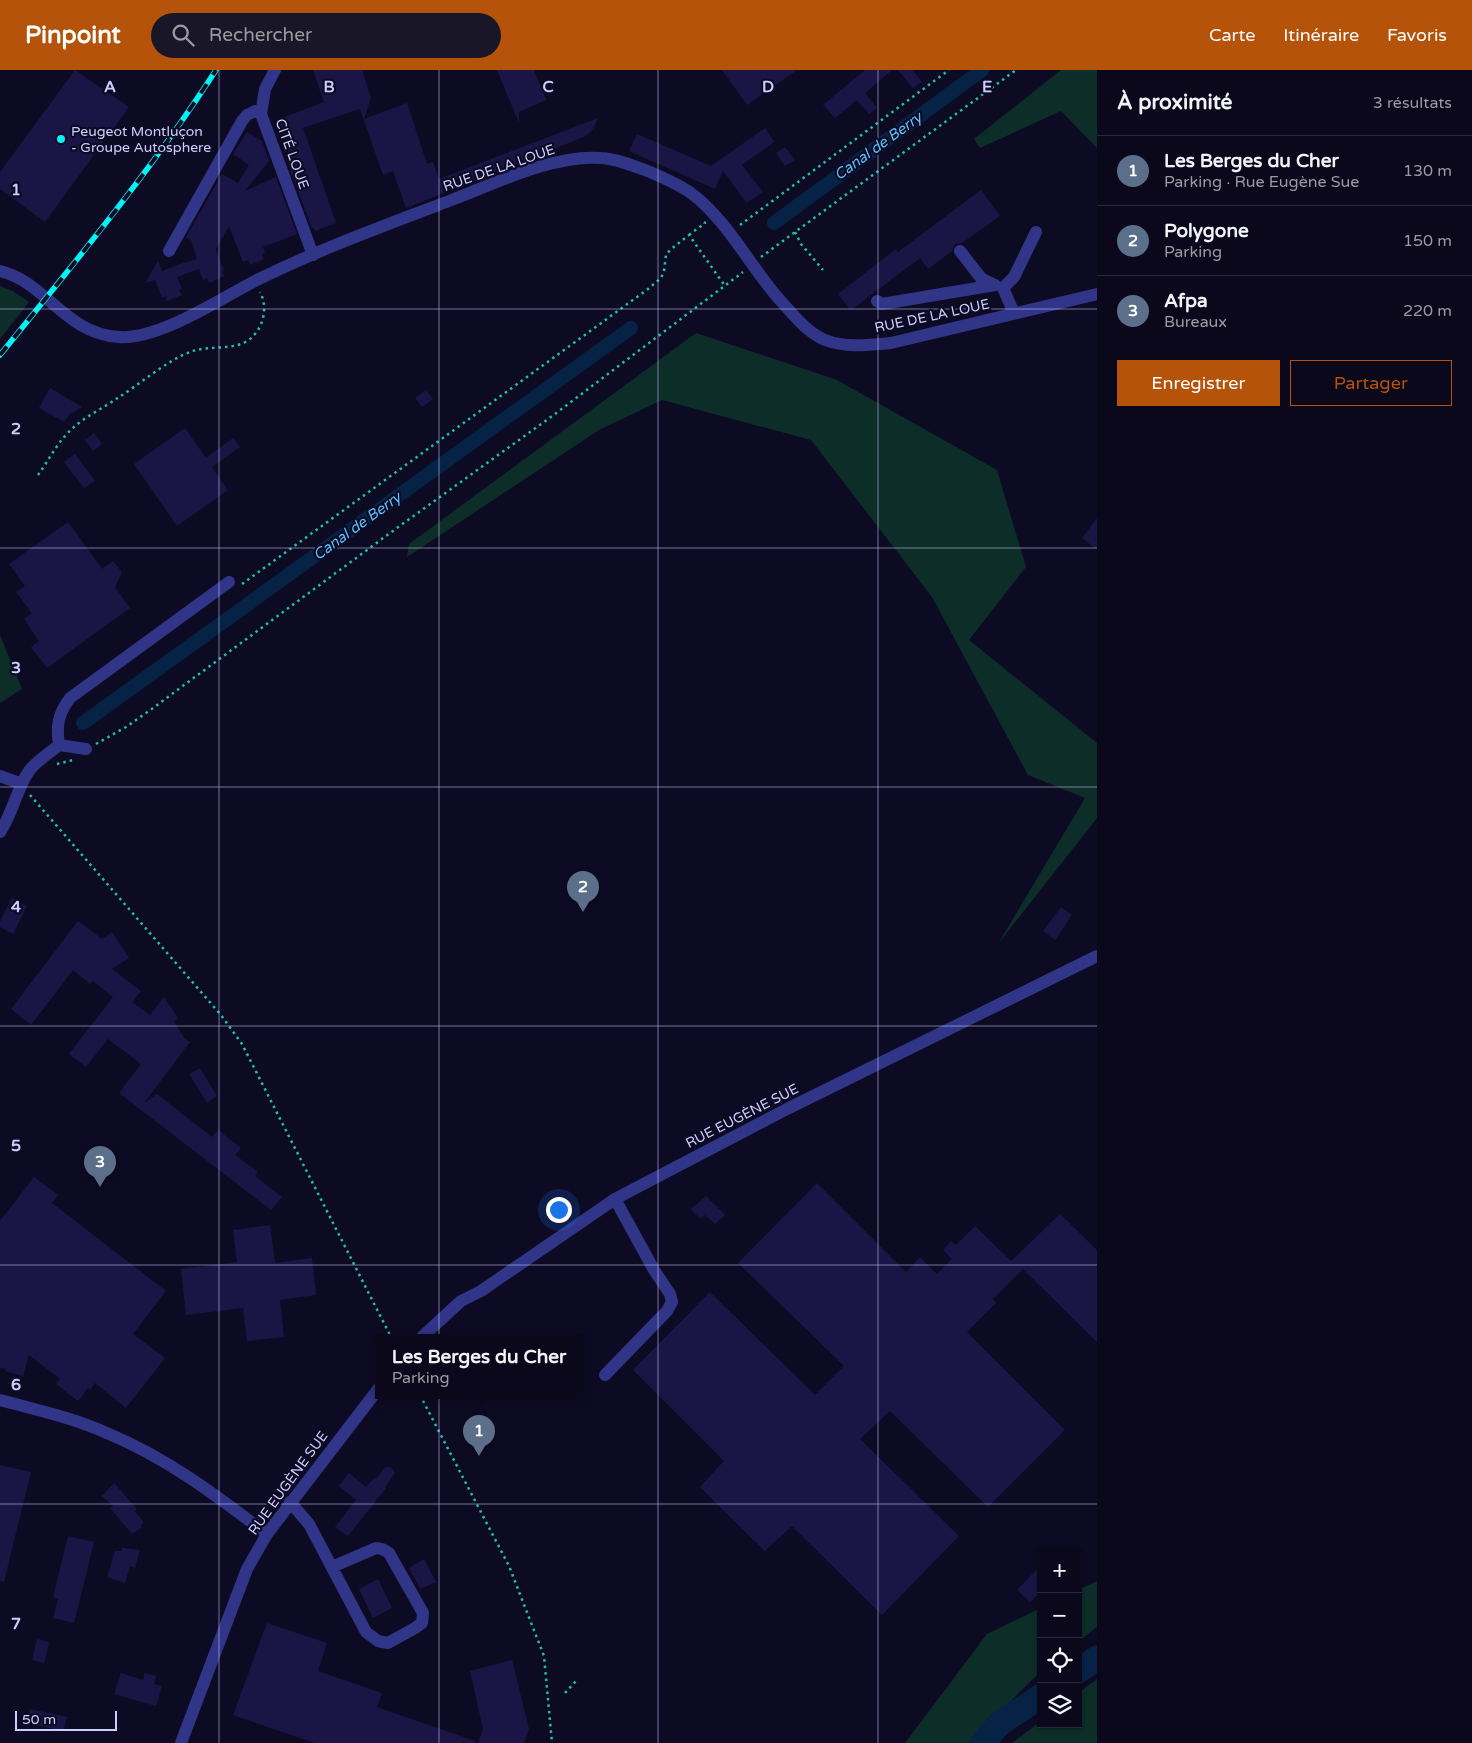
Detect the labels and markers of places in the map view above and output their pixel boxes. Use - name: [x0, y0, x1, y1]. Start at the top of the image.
- place label: Peugeot Montluçon - Groupe Autosphere: [71, 123, 211, 156]
- marker: Peugeot Montluçon - Groupe Autosphere: [55, 133, 67, 145]
- pin: 2: [567, 871, 599, 912]
- pin: 3: [84, 1146, 116, 1187]
- pin: 1: [463, 1415, 495, 1456]

